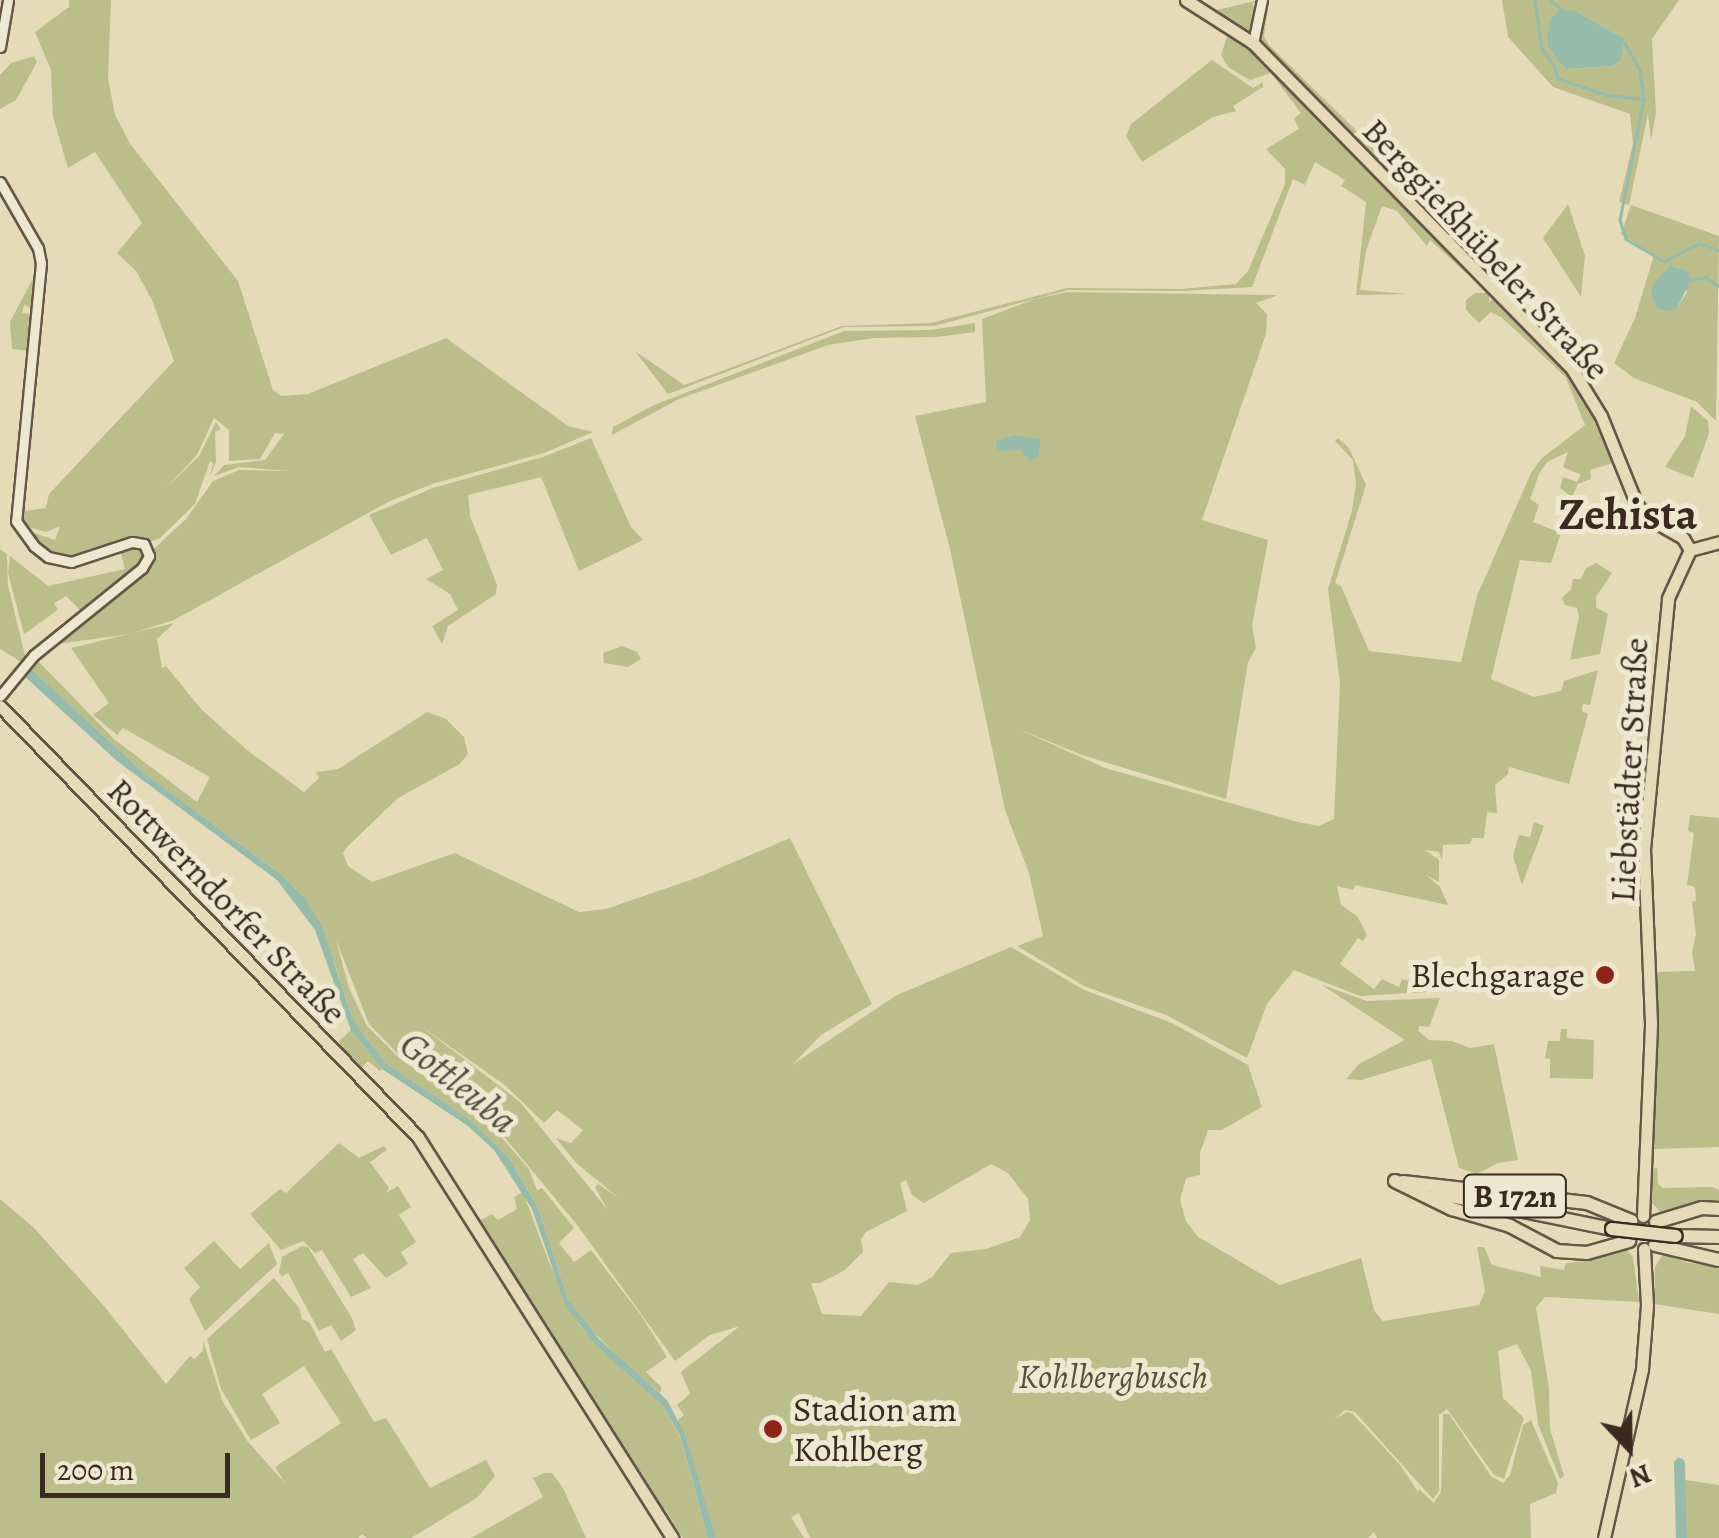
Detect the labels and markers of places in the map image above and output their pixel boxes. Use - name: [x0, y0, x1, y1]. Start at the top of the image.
- place label: Blechgarage: [1410, 954, 1585, 996]
- marker: Blechgarage: [1594, 964, 1616, 986]
- place label: Stadion am Kohlberg: [793, 1388, 957, 1470]
- marker: Stadion am Kohlberg: [762, 1418, 784, 1440]

